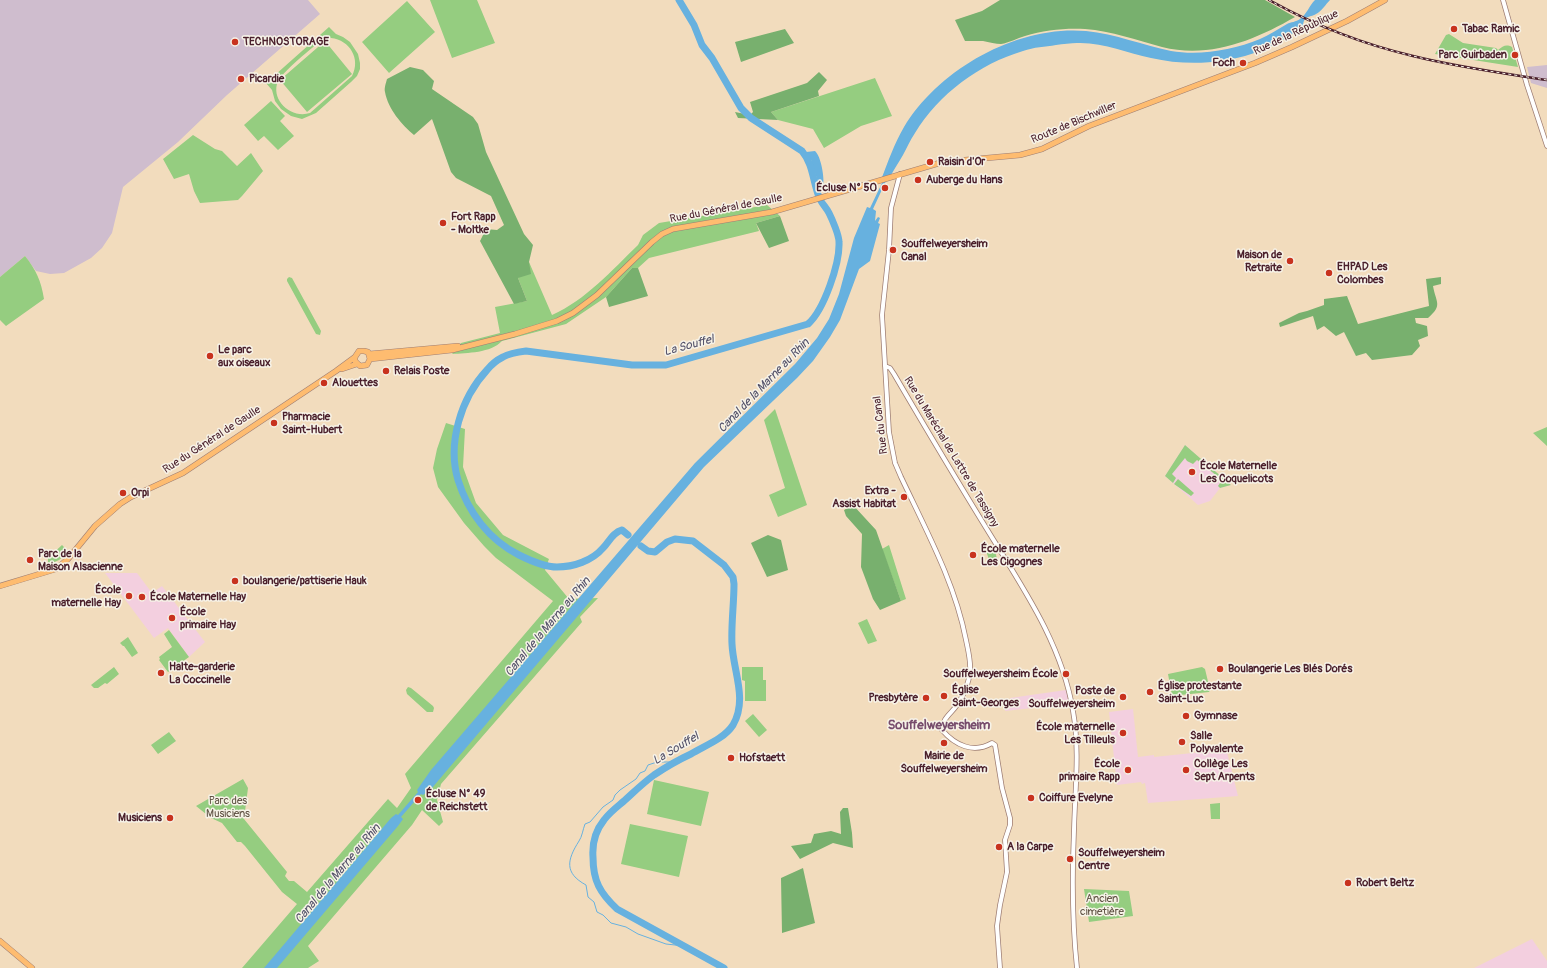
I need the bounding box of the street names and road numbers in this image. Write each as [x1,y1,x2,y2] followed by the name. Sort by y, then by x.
[1251,8,1341,58] street label: Rue de la République
[1029,99,1119,147] street label: Route de Bischwiller
[669,192,783,226] street label: Rue du Général de Gaulle
[901,374,1001,530] street label: Rue du Maréchal de Lattre de Tassigny
[871,395,891,455] street label: Rue du Canal
[161,403,263,477] street label: Rue du Général de Gaulle

